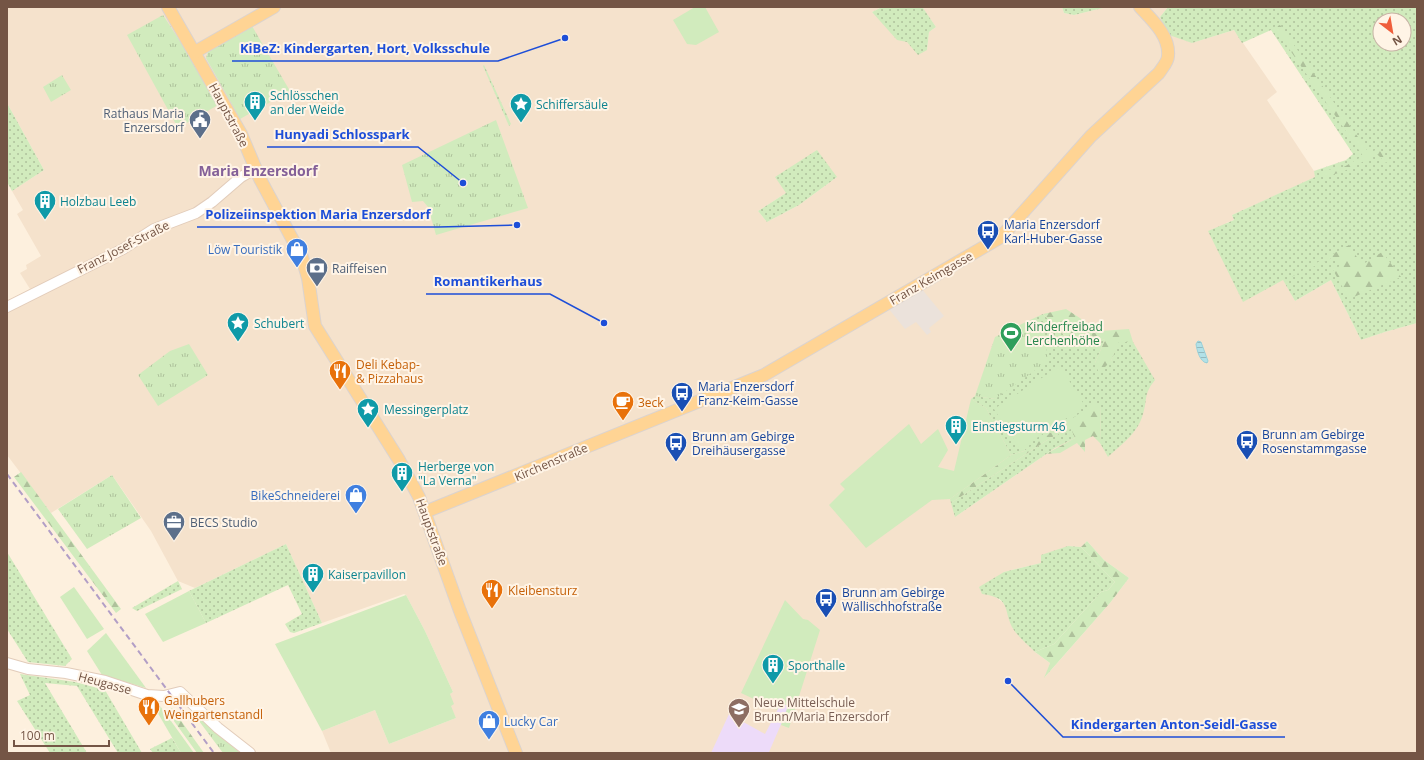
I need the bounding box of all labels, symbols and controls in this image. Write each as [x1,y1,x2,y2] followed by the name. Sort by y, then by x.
[1372,12,1412,52] north arrow
[1390,32,1405,50] text: N
[232,36,498,61] callout: KiBeZ: Kindergarten, Hort, Volksschule
[240,39,490,57] text: KiBeZ: Kindergarten, Hort, Volksschule
[205,80,253,150] street label: Hauptstraße
[270,87,344,118] place label: Schlösschen an der Weide
[242,89,268,122] building icon: Schlösschen an der Weide
[508,91,534,124] place icon: Schiffersäule
[536,96,608,113] place label: Schiffersäule
[103,105,185,136] place label: Rathaus Maria Enzersdorf
[187,107,213,140] public building icon: Rathaus Maria Enzersdorf
[267,122,418,147] callout: Hunyadi Schlosspark
[274,125,411,143] text: Hunyadi Schlosspark
[198,161,319,180] district label: Maria Enzersdorf
[32,188,58,221] building icon: Holzbau Leeb
[60,193,136,210] place label: Holzbau Leeb
[197,202,438,227] callout: Polizeiinspektion Maria Enzersdorf
[205,205,432,223] text: Polizeiinspektion Maria Enzersdorf
[74,216,172,278] street label: Franz Josef-Straße
[1004,216,1103,247] place label: Maria Enzersdorf Karl-Huber-Gasse
[975,218,1001,251] bus stop icon: Maria Enzersdorf Karl-Huber-Gasse
[284,236,310,269] shop icon: Löw Touristik
[208,241,283,258] place label: Löw Touristik
[886,247,976,309] street label: Franz Keimgasse
[304,255,330,288] bank icon: Raiffeisen
[332,260,387,277] place label: Raiffeisen
[426,269,550,294] callout: Romantikerhaus
[434,272,542,290] text: Romantikerhaus
[225,310,251,343] place icon: Schubert
[254,315,304,332] place label: Schubert
[1026,318,1103,349] place label: Kinderfreibad Lerchenhöhe
[998,320,1024,353] sports icon: Kinderfreibad Lerchenhöhe
[356,356,423,387] place label: Deli Kebap- & Pizzahaus
[327,358,353,391] restaurant icon: Deli Kebap- & Pizzahaus
[698,378,799,409] place label: Maria Enzersdorf Franz-Keim-Gasse
[669,380,695,413] bus stop icon: Maria Enzersdorf Franz-Keim-Gasse
[610,389,636,422] cafe icon: 3eck
[638,394,664,411] place label: 3eck
[355,396,381,429] place icon: Messingerplatz
[384,401,469,418] place label: Messingerplatz
[943,413,969,446] building icon: Einstiegsturm 46
[972,418,1066,435] place label: Einstiegsturm 46
[1262,426,1367,457] place label: Brunn am Gebirge Rosenstammgasse
[692,428,795,459] place label: Brunn am Gebirge Dreihäusergasse
[1234,428,1260,461] bus stop icon: Brunn am Gebirge Rosenstammgasse
[663,430,689,463] bus stop icon: Brunn am Gebirge Dreihäusergasse
[512,439,591,485] street label: Kirchenstraße
[418,458,494,489] place label: Herberge von "La Verna"
[389,460,415,493] building icon: Herberge von "La Verna"
[343,482,369,515] shop icon: BikeSchneiderei
[251,487,340,504] place label: BikeSchneiderei
[412,496,452,568] street label: Hauptstraße
[161,509,187,542] office icon: BECS Studio
[190,514,257,531] place label: BECS Studio
[300,561,326,594] building icon: Kaiserpavillon
[328,566,406,583] place label: Kaiserpavillon
[479,577,505,610] restaurant icon: Kleibensturz
[508,582,578,599] place label: Kleibensturz
[842,584,945,615] place label: Brunn am Gebirge Wällischhofstraße
[813,586,839,619] bus stop icon: Brunn am Gebirge Wällischhofstraße
[760,652,786,685] building icon: Sporthalle
[788,657,845,674] place label: Sporthalle
[77,668,134,698] street label: Heugasse
[164,692,263,723] place label: Gallhubers Weingartenstandl
[136,694,162,727] restaurant icon: Gallhubers Weingartenstandl
[754,694,890,725] place label: Neue Mittelschule Brunn/Maria Enzersdorf
[726,696,752,729] school or university icon: Neue Mittelschule Brunn/Maria Enzersdorf
[476,708,502,741] shop icon: Lucky Car
[1063,712,1285,737] callout: Kindergarten Anton-Seidl-Gasse
[504,713,558,730] place label: Lucky Car
[1071,715,1277,733] text: Kindergarten Anton-Seidl-Gasse
[14,722,109,748] scale bar
[20,727,55,744] text: 100 m

